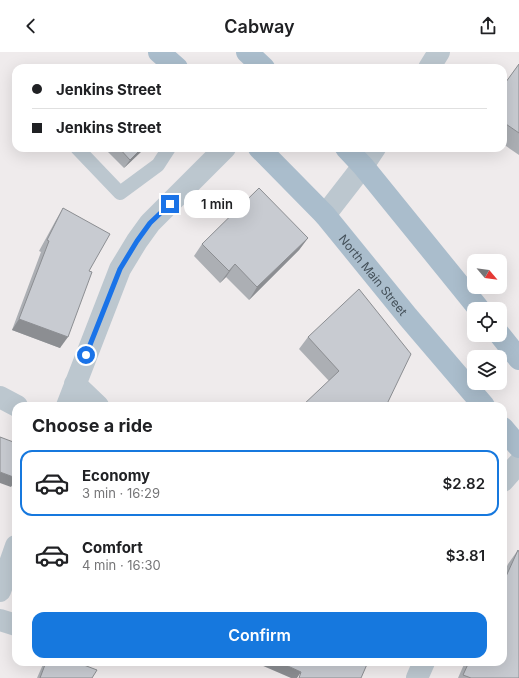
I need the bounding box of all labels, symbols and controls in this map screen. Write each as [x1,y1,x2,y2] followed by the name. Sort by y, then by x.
[20,15,42,37] icon: back
[477,15,499,37] icon: share
[224,16,295,37] text: Cabway
[56,80,162,99] text: Jenkins Street
[56,118,162,137] text: Jenkins Street
[184,190,250,218] callout: 1 min
[161,195,179,213] route end
[201,196,233,212] text: 1 min
[336,231,411,318] street label: North Main Street
[467,254,507,294] north arrow
[467,254,507,390] map controls
[467,302,507,342] button: locate
[77,346,95,364] route start
[467,350,507,390] button: layers
[32,415,153,436] text: Choose a ride
[34,465,70,501] icon: car
[82,466,150,485] text: Economy
[443,474,485,493] text: $2.82
[82,485,160,501] text: 3 min · 16:29
[34,537,70,573] icon: car
[82,538,143,557] text: Comfort
[446,546,485,565] text: $3.81
[82,557,161,573] text: 4 min · 16:30
[32,612,487,658] button: Confirm

